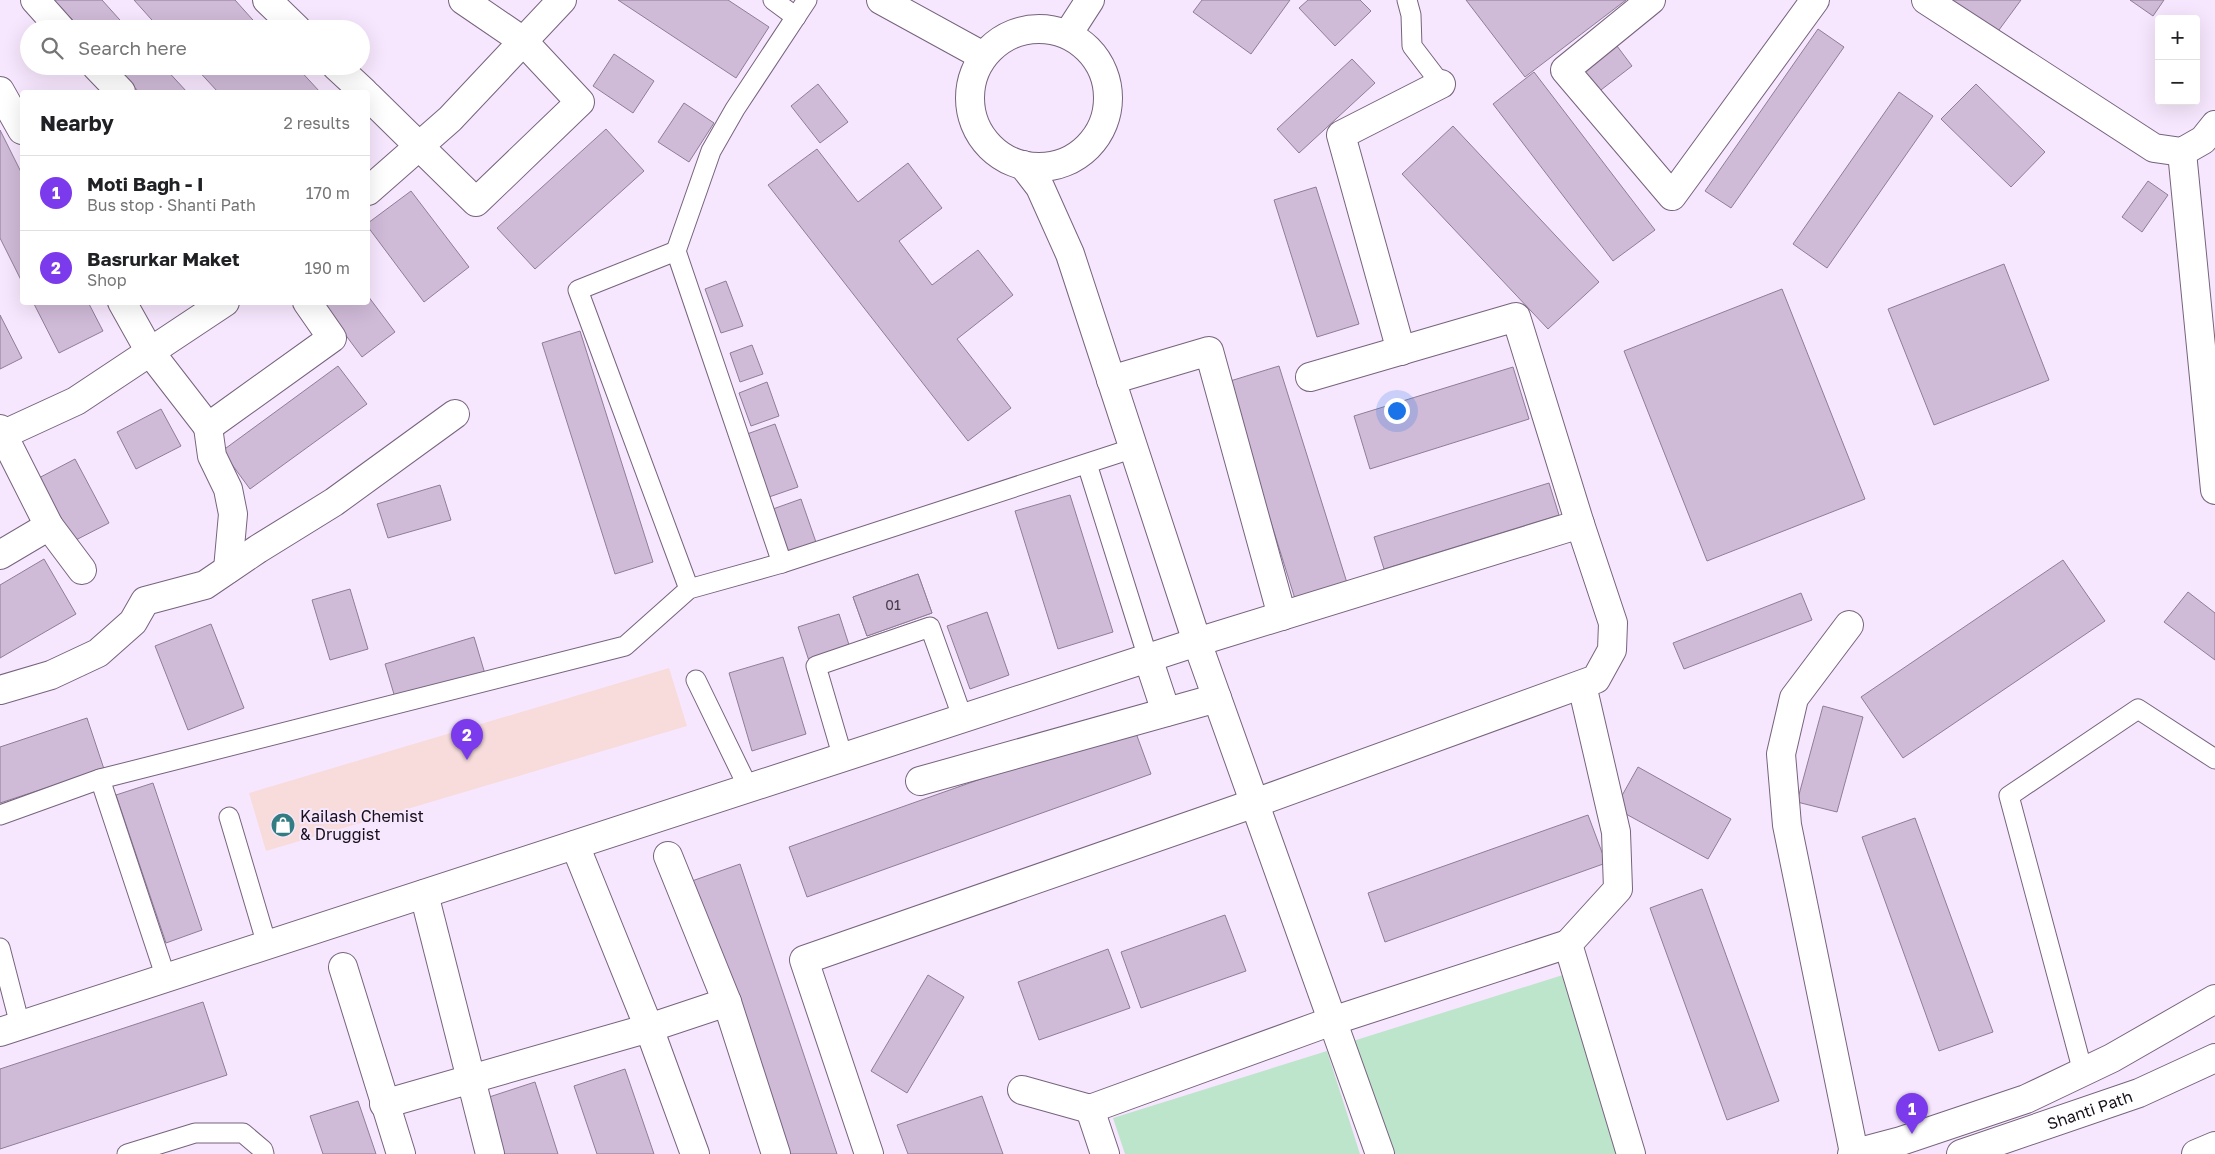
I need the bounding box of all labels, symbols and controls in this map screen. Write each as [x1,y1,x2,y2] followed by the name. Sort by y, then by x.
[2155,15,2200,105] map controls
[2155,15,2200,60] button: +
[20,20,370,75] search box
[38,34,66,62] icon: search
[78,36,187,59] text: Search here
[2155,60,2200,105] button: −
[40,110,114,136] text: Nearby
[284,113,350,133] text: 2 results
[87,172,204,195] text: Moti Bagh - I
[52,183,60,203] text: 1
[306,183,350,203] text: 170 m
[87,195,256,215] text: Bus stop · Shanti Path
[87,247,239,270] text: Basrurkar Maket
[51,258,61,278] text: 2
[304,258,350,278] text: 190 m
[87,270,127,290] text: Shop
[1384,398,1410,424] your location
[885,596,901,613] house number: 01
[451,719,483,760] pin: 2
[300,806,424,844] place label: Kailash Chemist & Druggist
[270,812,296,838] shop icon: Kailash Chemist & Druggist
[2044,1086,2135,1134] street label: Shanti Path
[1896,1093,1928,1134] pin: 1

